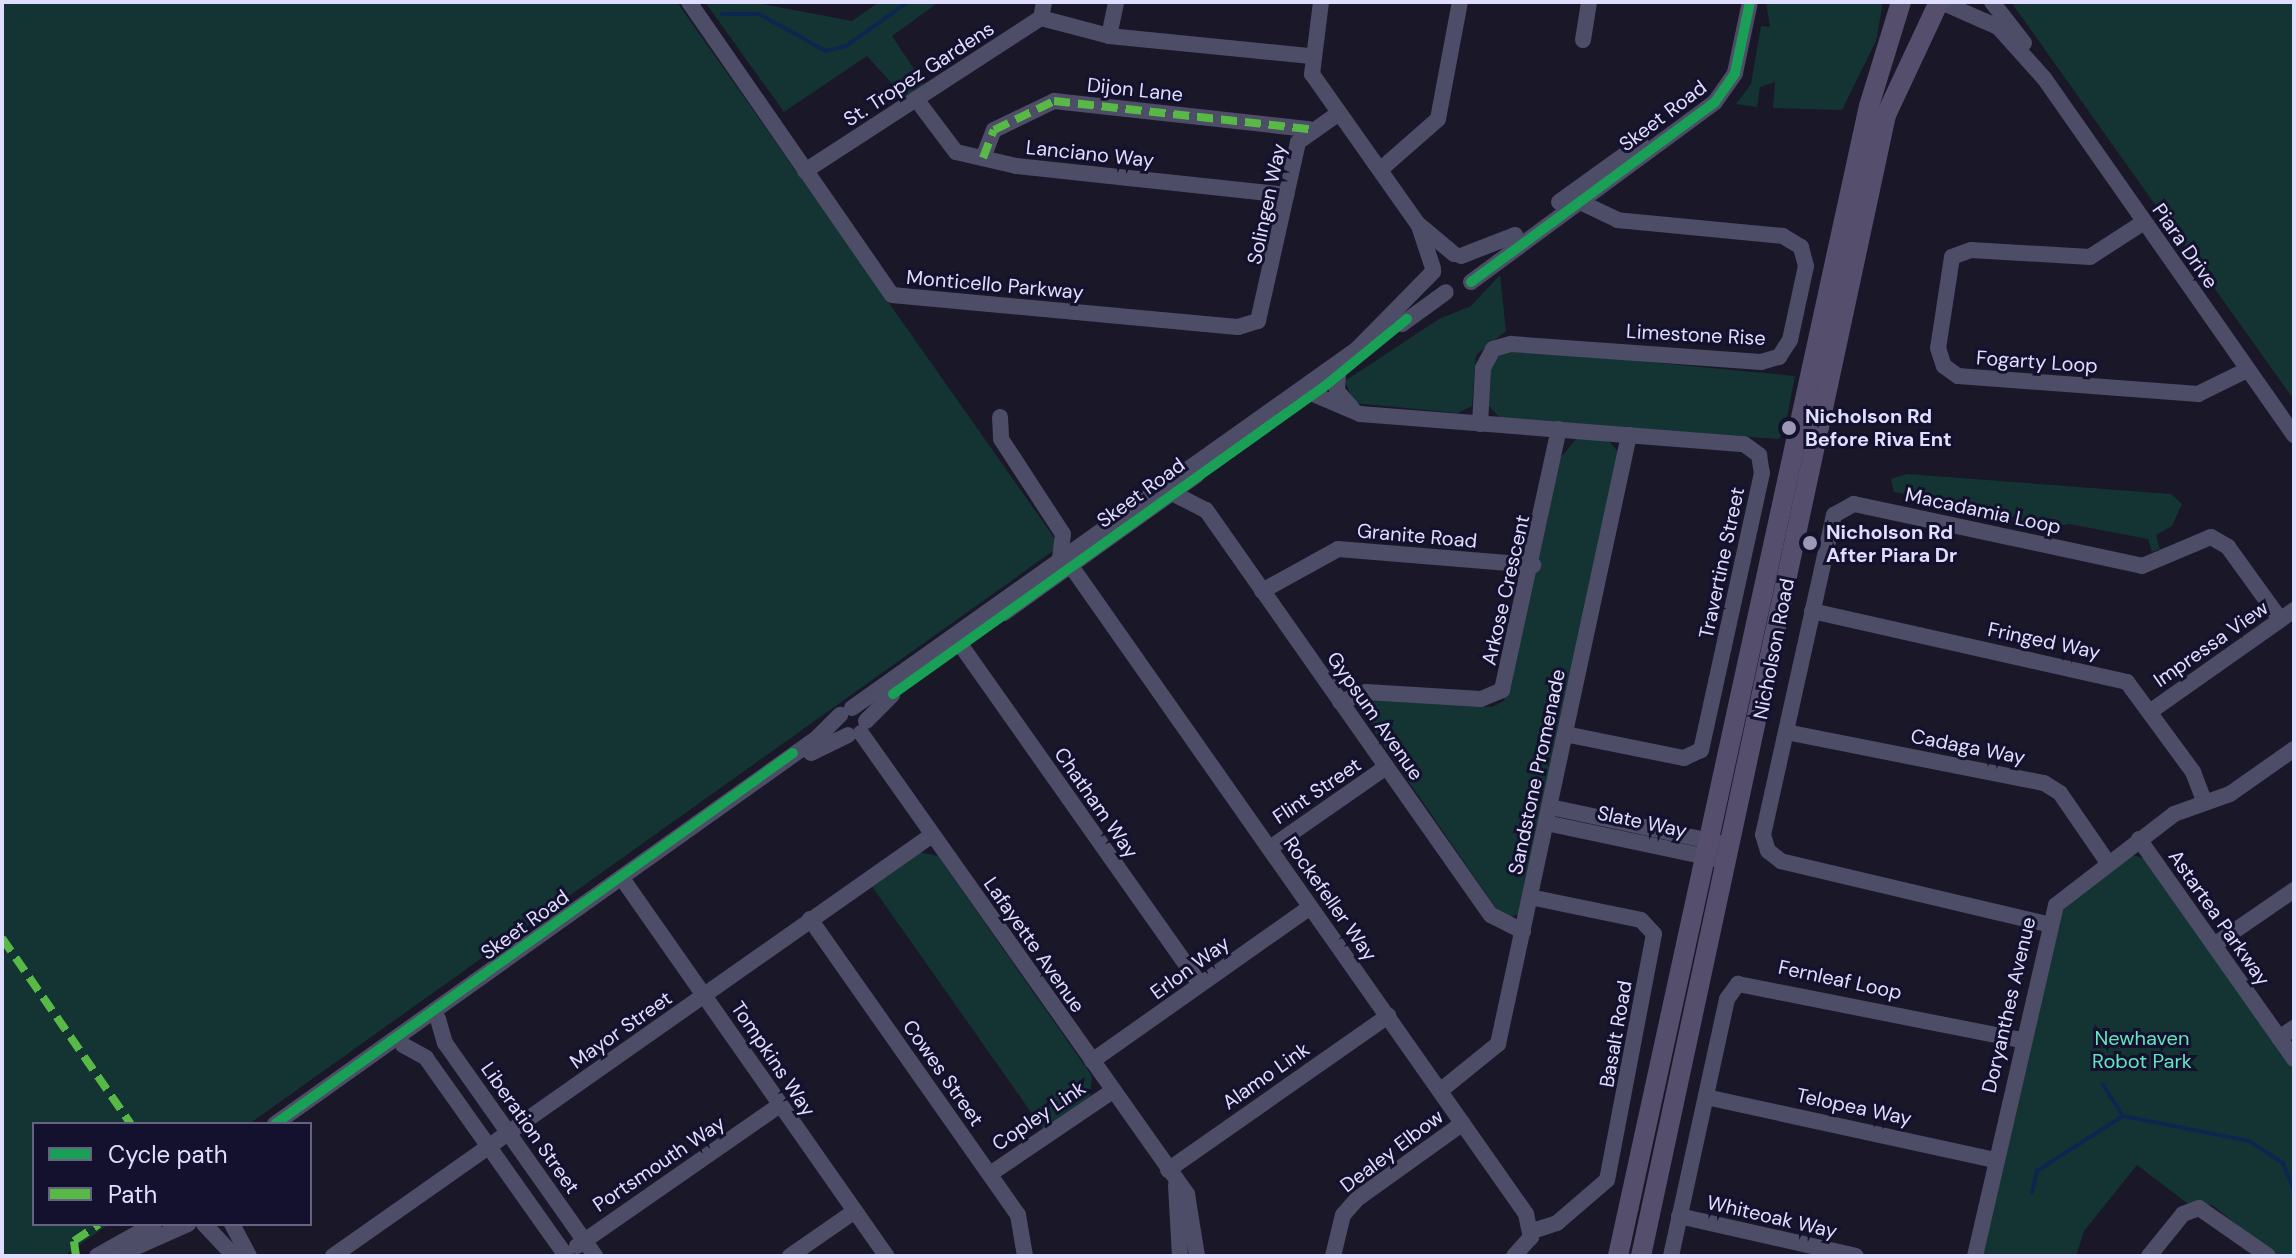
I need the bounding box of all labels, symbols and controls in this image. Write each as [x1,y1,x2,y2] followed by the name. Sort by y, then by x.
[839,16,999,132] street label: St. Tropez Gardens
[1086,73,1184,107] street label: Dijon Lane
[1615,75,1711,157] street label: Skeet Road
[1025,135,1155,173] street label: Lanciano Way
[1242,141,1292,267] street label: Solingen Way
[2147,199,2223,293] street label: Piara Drive
[905,265,1085,305] street label: Monticello Parkway
[1626,319,1766,351] street label: Limestone Rise
[1975,346,2099,378] street label: Fogarty Loop
[1805,404,1952,451] place label: Nicholson Rd Before Riva Ent
[1780,419,1798,437] marker: Nicholson Rd Before Riva Ent
[1092,453,1190,533] street label: Skeet Road
[1903,483,2063,539] street label: Macadamia Loop
[1694,485,1750,641] street label: Travertine Street
[1477,513,1535,667] street label: Arkose Crescent
[1356,519,1478,553] street label: Granite Road
[1826,520,1957,567] place label: Nicholson Rd After Piara Dr
[1801,534,1819,552] marker: Nicholson Rd After Piara Dr
[1749,576,1799,722] street label: Nicholson Road
[2149,596,2273,692] street label: Impressa View
[1986,617,2102,665] street label: Fringed Way
[1322,647,1428,785] street label: Gypsum Avenue
[1503,667,1571,877] street label: Sandstone Promenade
[1909,724,2027,770] street label: Cadaga Way
[1049,743,1143,863] street label: Chatham Way
[1268,753,1366,829] street label: Flint Street
[1595,801,1689,843] street label: Slate Way
[1278,832,1382,966] street label: Rockefeller Way
[2163,845,2275,991] street label: Astartea Parkway
[978,873,1090,1017] street label: Lafayette Avenue
[476,885,574,965] street label: Skeet Road
[1977,915,2041,1095] street label: Doryanthes Avenue
[1146,931,1234,1005] street label: Erlon Way
[1776,955,1904,1005] street label: Fernleaf Loop
[1595,979,1637,1089] street label: Basalt Road
[565,986,677,1074] street label: Mayor Street
[726,997,820,1121] street label: Tompkins Way
[898,1015,988,1131] street label: Cowes Street
[2092,1027,2192,1074] park label: Newhaven Robot Park
[1218,1037,1314,1115] street label: Alamo Link
[476,1058,584,1198] street label: Liberation Street
[988,1076,1090,1156] street label: Copley Link
[1794,1083,1914,1131] street label: Telopea Way
[1336,1104,1448,1198] street label: Dealey Elbow
[588,1111,730,1217] street label: Portsmouth Way
[32,1122,312,1226] legend
[108,1139,227,1170] text: Cycle path
[108,1179,157,1210] text: Path
[1705,1190,1839,1244] street label: Whiteoak Way

